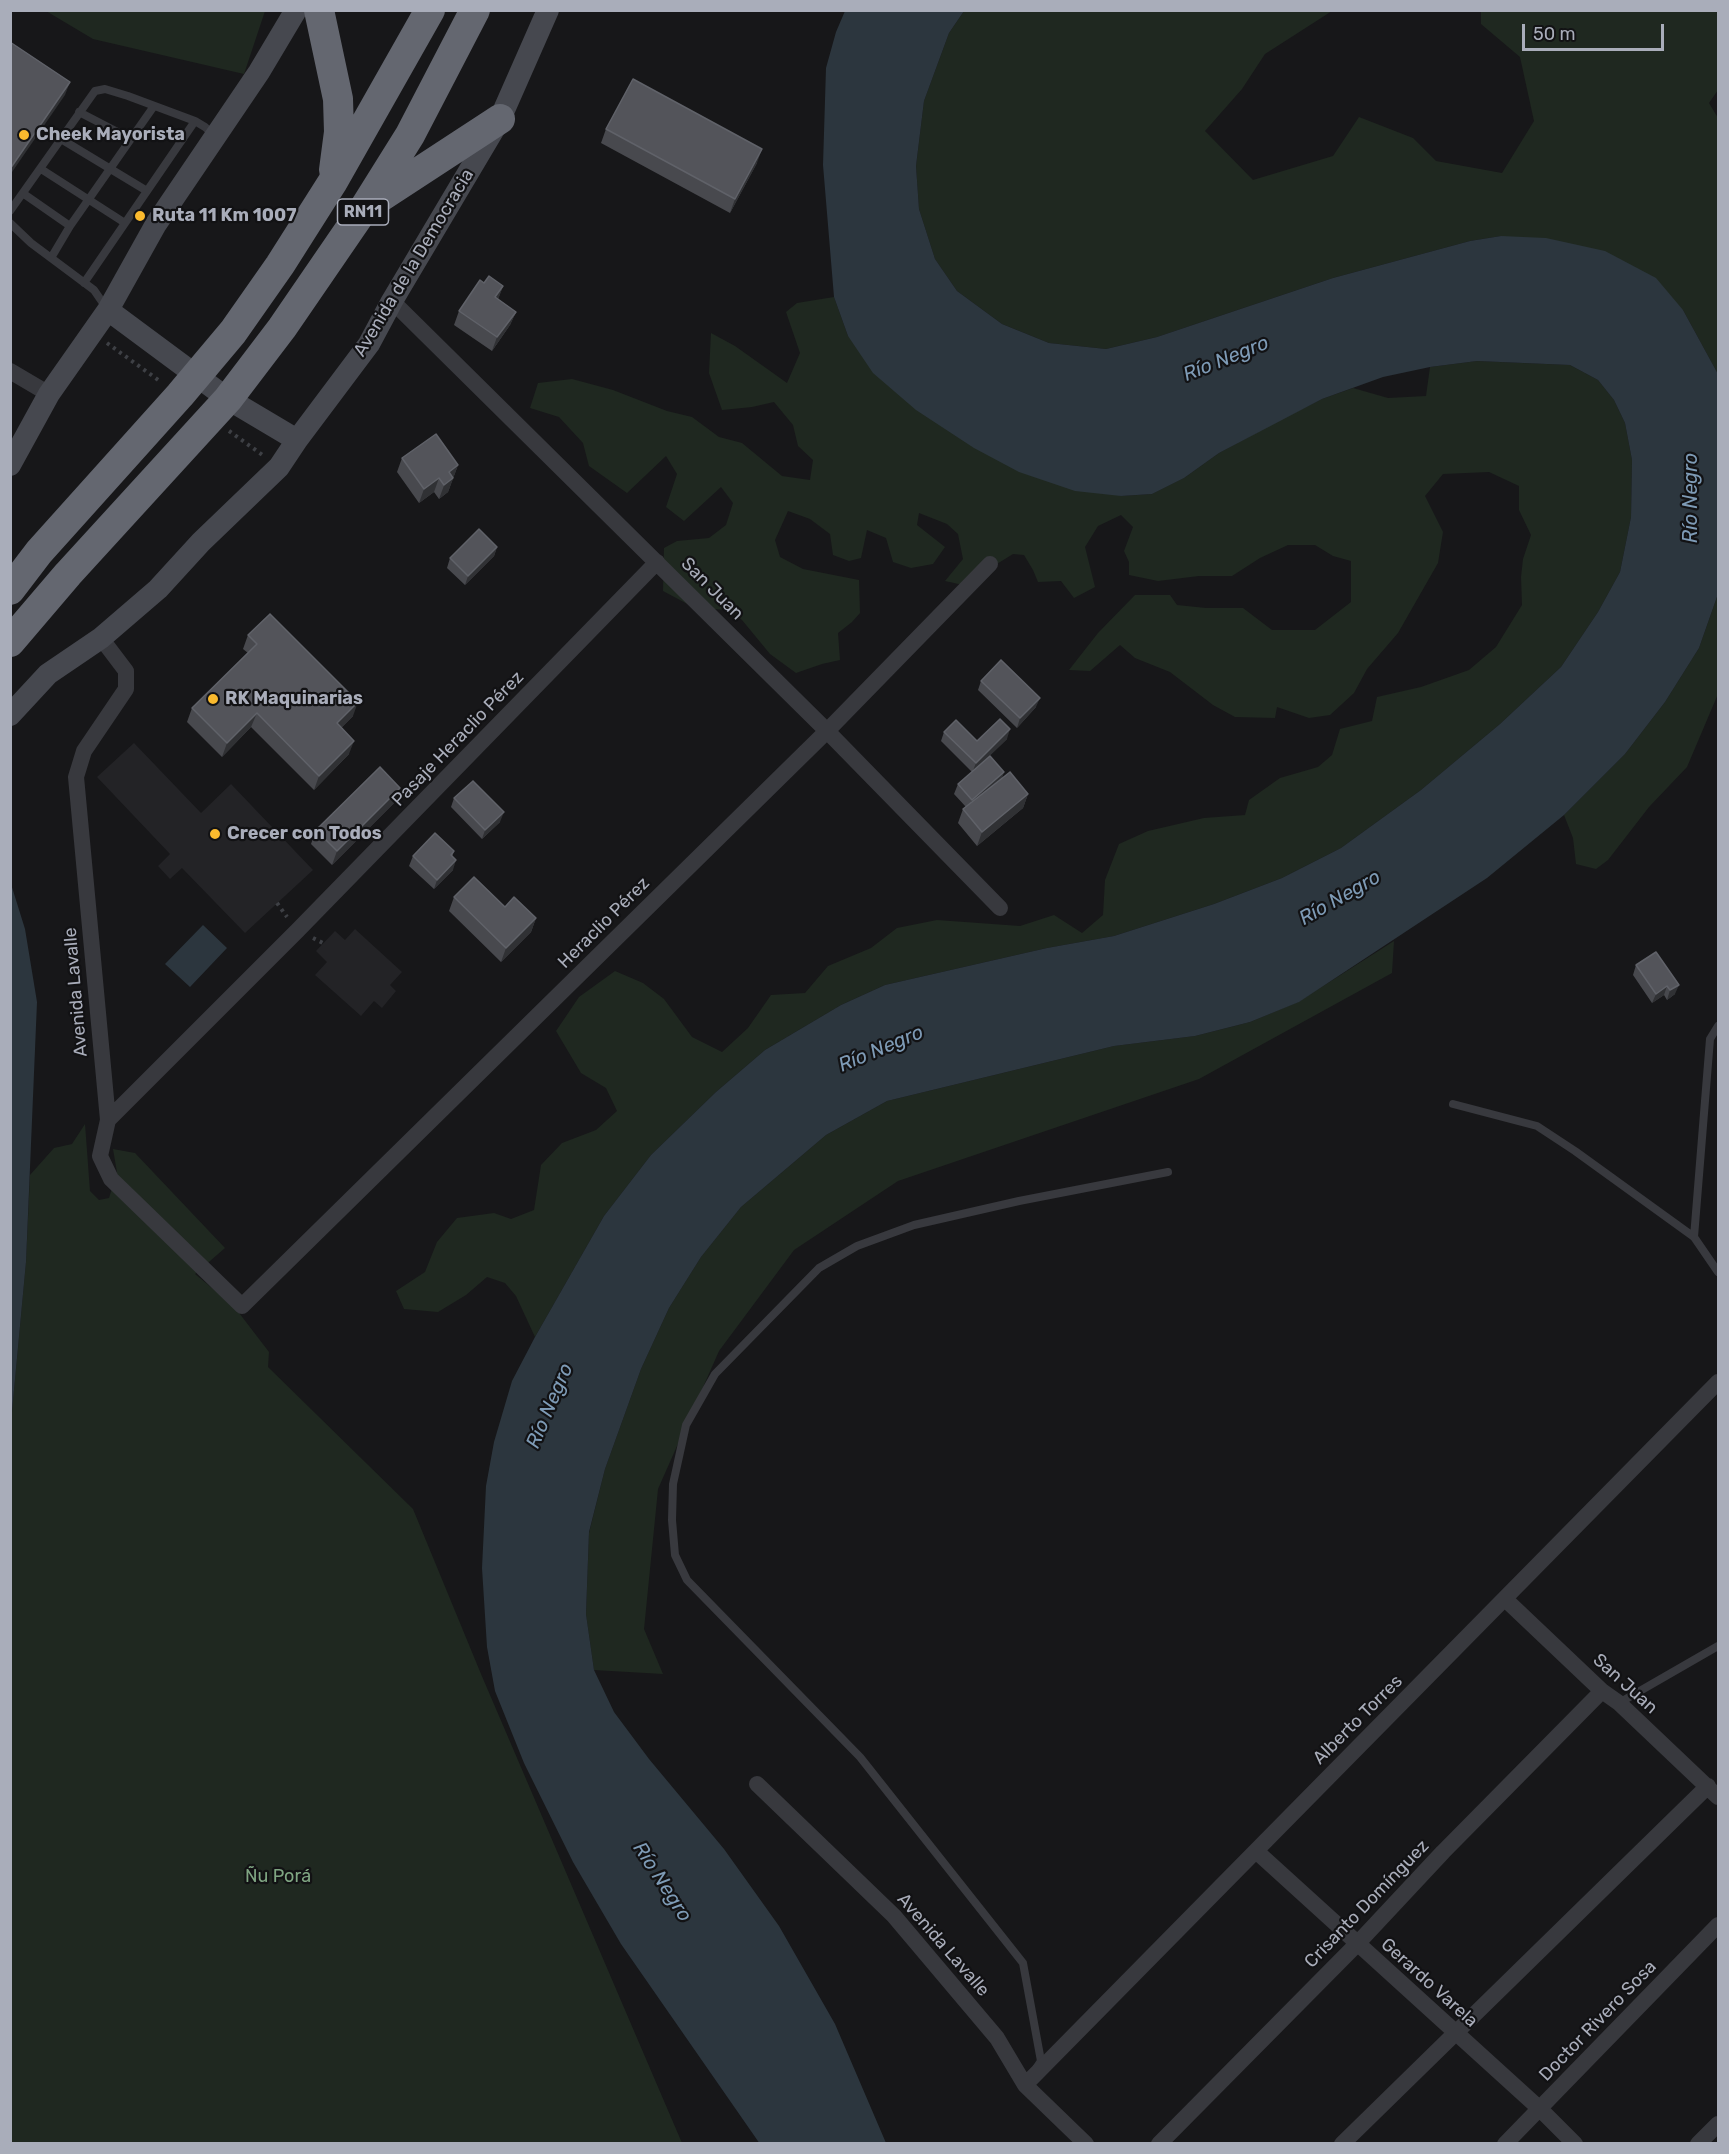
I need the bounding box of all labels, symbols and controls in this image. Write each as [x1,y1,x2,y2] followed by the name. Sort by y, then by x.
[1525,12,1668,50] scale bar
[1533,23,1576,45] text: 50 m
[36,124,185,146] place label: Cheek Mayorista
[17,128,31,142] marker: Cheek Mayorista
[349,165,479,361] street label: Avenida de la Democracia
[338,199,388,225] road number: RN11
[152,205,297,227] place label: Ruta 11 Km 1007
[133,209,147,223] marker: Ruta 11 Km 1007
[1180,331,1272,387] water label: Río Negro
[1679,453,1703,543] water label: Río Negro
[676,553,748,625] street label: San Juan
[388,667,528,811] street label: Pasaje Heraclio Pérez
[225,688,363,710] place label: RK Maquinarias
[206,692,220,706] marker: RK Maquinarias
[227,823,382,845] place label: Crecer con Todos
[208,827,222,841] marker: Crecer con Todos
[1295,865,1385,931] water label: Río Negro
[554,873,654,973] street label: Heraclio Pérez
[60,926,92,1058] street label: Avenida Lavalle
[835,1020,927,1078] water label: Río Negro
[521,1360,579,1452] water label: Río Negro
[1588,1649,1662,1719] street label: San Juan
[1309,1671,1407,1769] street label: Alberto Torres
[1300,1835,1434,1973] street label: Crisanto Domínguez
[627,1838,697,1926] water label: Río Negro
[245,1866,311,1888] park label: Ñu Porá
[892,1889,994,2001] street label: Avenida Lavalle
[1376,1934,1482,2032] street label: Gerardo Varela
[1535,1956,1661,2086] street label: Doctor Rivero Sosa

